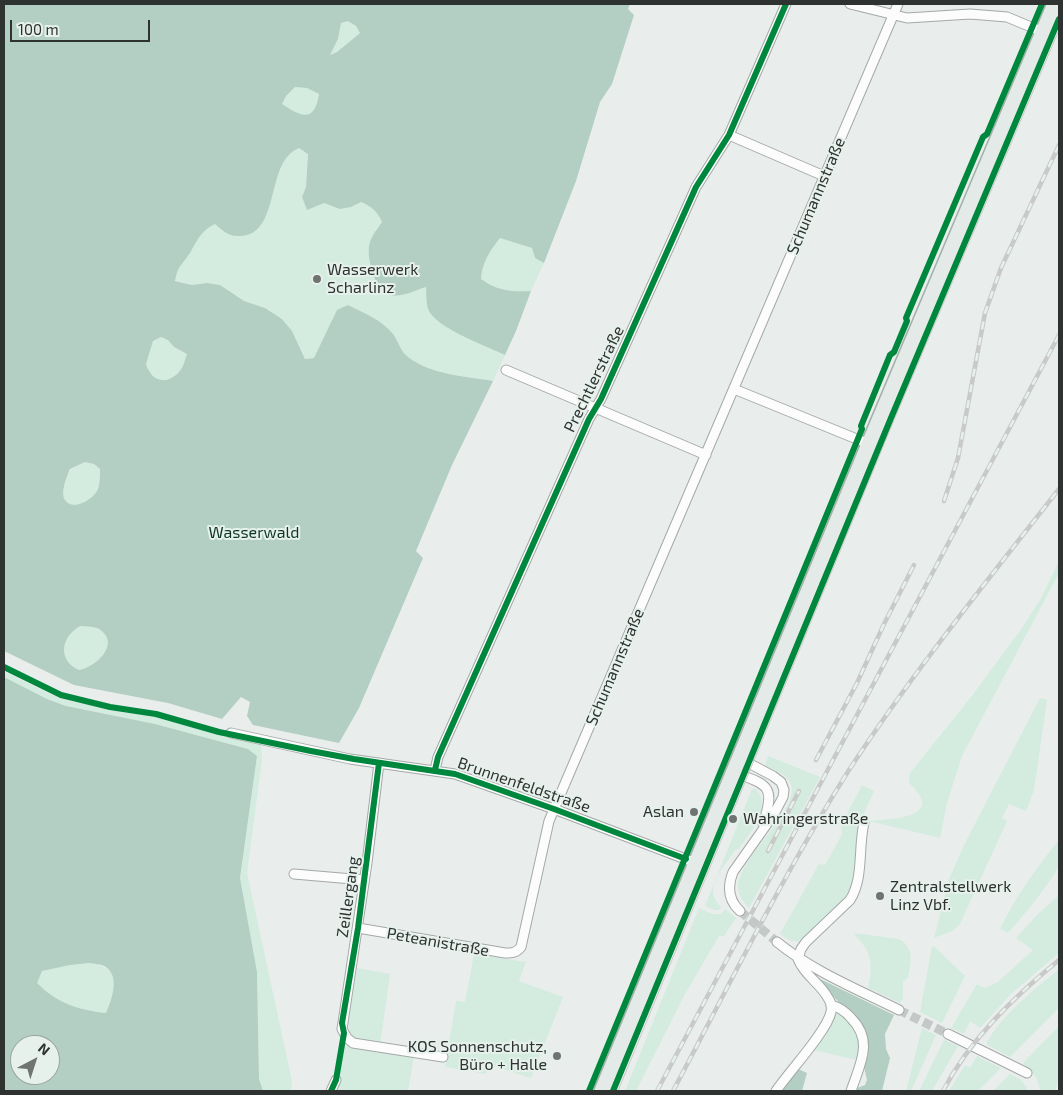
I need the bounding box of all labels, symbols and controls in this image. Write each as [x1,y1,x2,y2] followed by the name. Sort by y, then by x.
[12,10,152,42] scale bar
[18,20,59,38] text: 100 m
[783,135,849,257] street label: Schumannstraße
[327,260,418,298] place label: Wasserwerk Scharlinz
[311,273,323,285] marker: Wasserwerk Scharlinz
[560,323,628,435] street label: Prechtlerstraße
[209,523,299,543] park label: Wasserwald
[582,606,648,728] street label: Schumannstraße
[455,753,593,817] street label: Brunnenfeldstraße
[643,802,684,822] place label: Aslan
[688,806,700,818] marker: Aslan
[743,809,868,829] place label: Wahringerstraße
[727,813,739,825] marker: Wahringerstraße
[333,855,363,939] street label: Zeillergang
[890,877,1011,915] place label: Zentralstellwerk Linz Vbf.
[874,890,886,902] marker: Zentralstellwerk Linz Vbf.
[385,924,491,960] street label: Peteanistraße
[10,1035,60,1085] north arrow
[408,1037,547,1075] place label: KOS Sonnenschutz, Büro + Halle
[35,1039,54,1059] text: N
[551,1050,563,1062] marker: KOS Sonnenschutz, Büro + Halle

